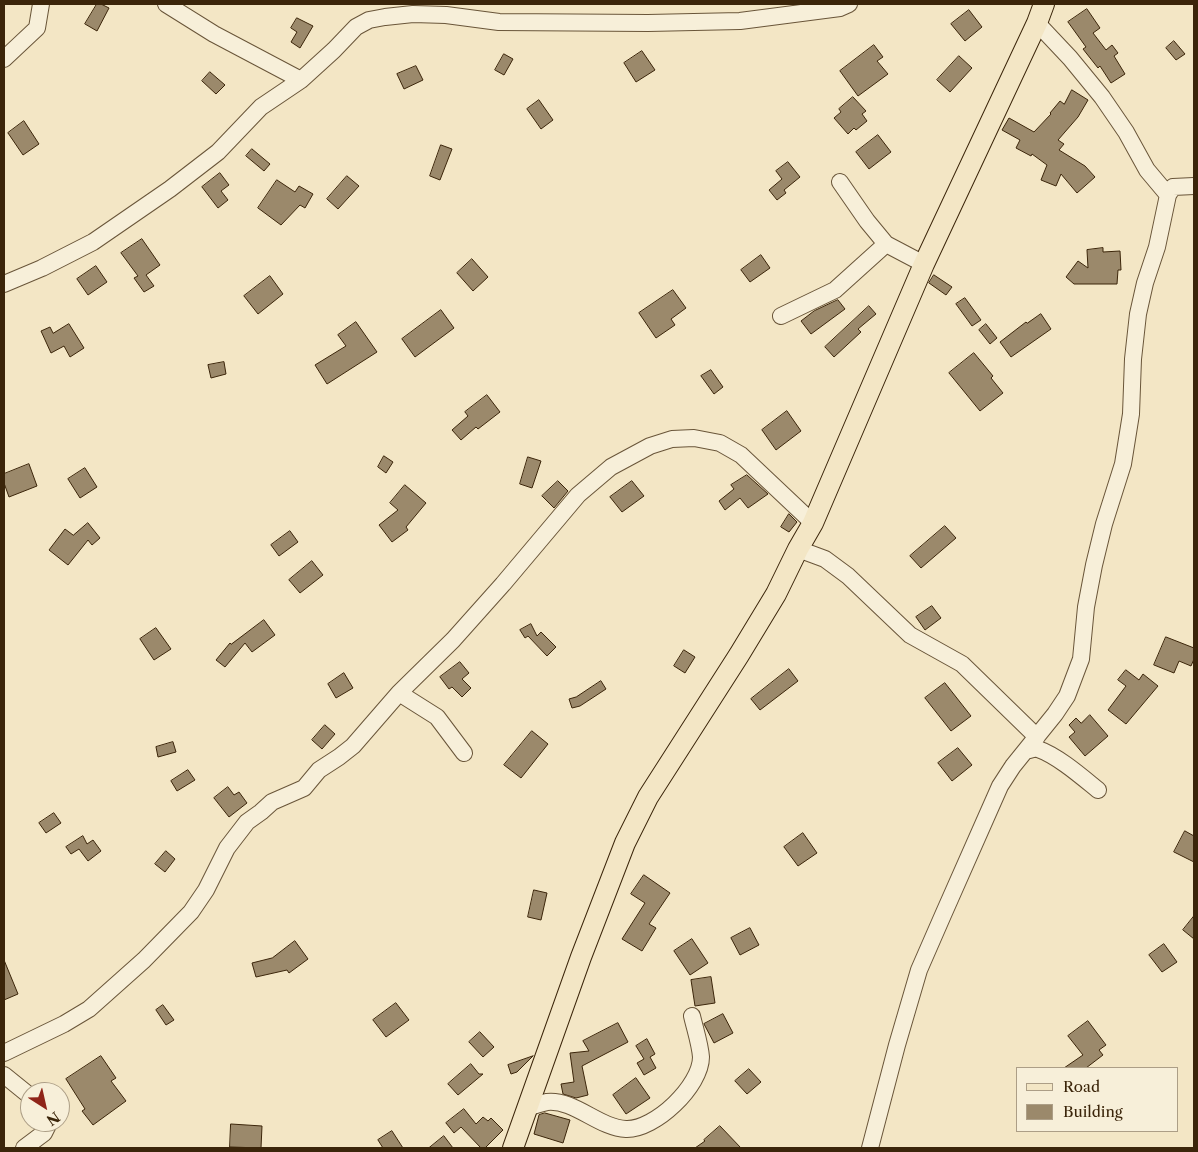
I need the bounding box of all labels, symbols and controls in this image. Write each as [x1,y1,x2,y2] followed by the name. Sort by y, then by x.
[1016,1067,1178,1132] legend
[1063,1077,1100,1096] text: Road
[20,1082,70,1132] north arrow
[1063,1102,1123,1121] text: Building
[43,1108,63,1129] text: N

